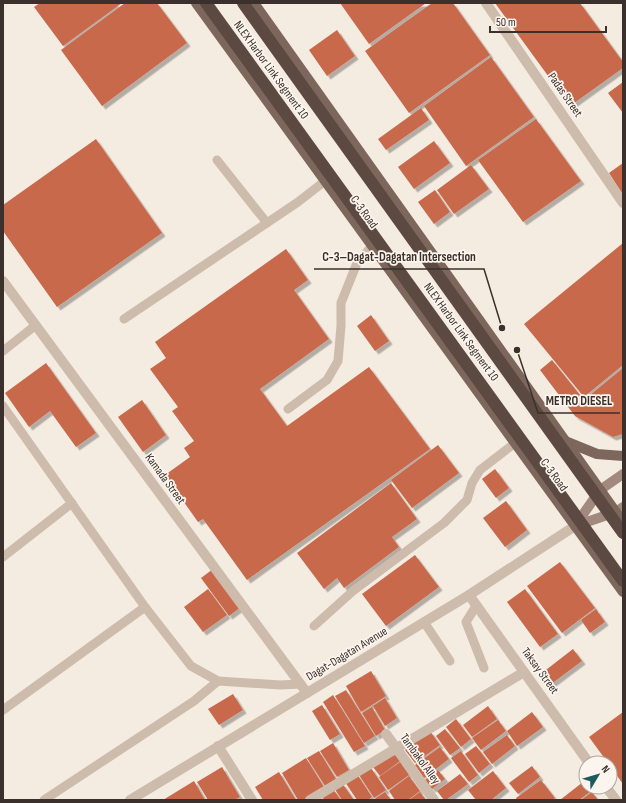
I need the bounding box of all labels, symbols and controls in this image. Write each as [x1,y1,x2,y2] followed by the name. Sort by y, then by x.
[490,8,606,34] scale bar
[496,15,516,30] text: 50 m
[230,18,312,122] street label: NLEX Harbor Link Segment 10
[544,70,586,120] street label: Padas Street
[347,193,381,231] street label: C-3 Road
[314,244,484,269] callout: C-3–Dagat-Dagatan Intersection
[322,249,476,265] text: C-3–Dagat-Dagatan Intersection
[420,280,502,384] street label: NLEX Harbor Link Segment 10
[538,388,620,413] callout: METRO DIESEL
[546,393,612,409] text: METRO DIESEL
[142,451,189,508] street label: Kamada Street
[537,456,571,494] street label: C-3 Road
[304,624,390,684] street label: Dagat-Dagatan Avenue
[518,645,562,697] street label: Taksay Street
[397,731,444,787] street label: Tambakol Alley
[578,755,618,795] north arrow
[599,763,612,776] text: N

